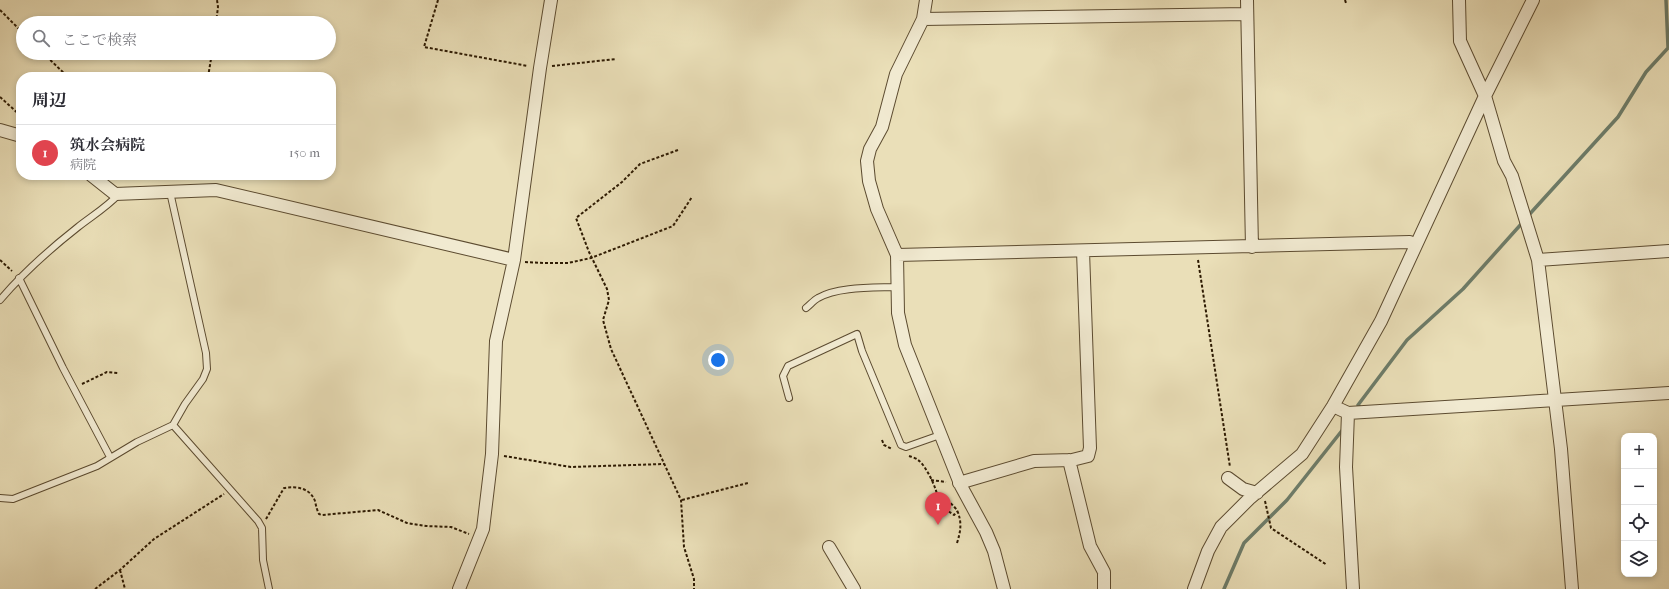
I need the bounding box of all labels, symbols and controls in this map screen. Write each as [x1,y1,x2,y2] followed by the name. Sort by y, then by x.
[16,16,336,60] search box
[30,27,52,49] icon: search
[62,31,137,49] text: ここで検索
[32,90,66,110] text: 周辺
[70,136,145,154] text: 筑水会病院
[43,145,47,160] text: 1
[289,145,320,160] text: 150 m
[70,157,96,172] text: 病院
[708,350,728,370] your location
[1621,433,1657,577] map controls
[1621,433,1657,469] button: +
[1621,469,1657,505] button: −
[925,492,951,525] pin: 1
[1621,505,1657,541] button: locate
[1621,541,1657,577] button: layers

